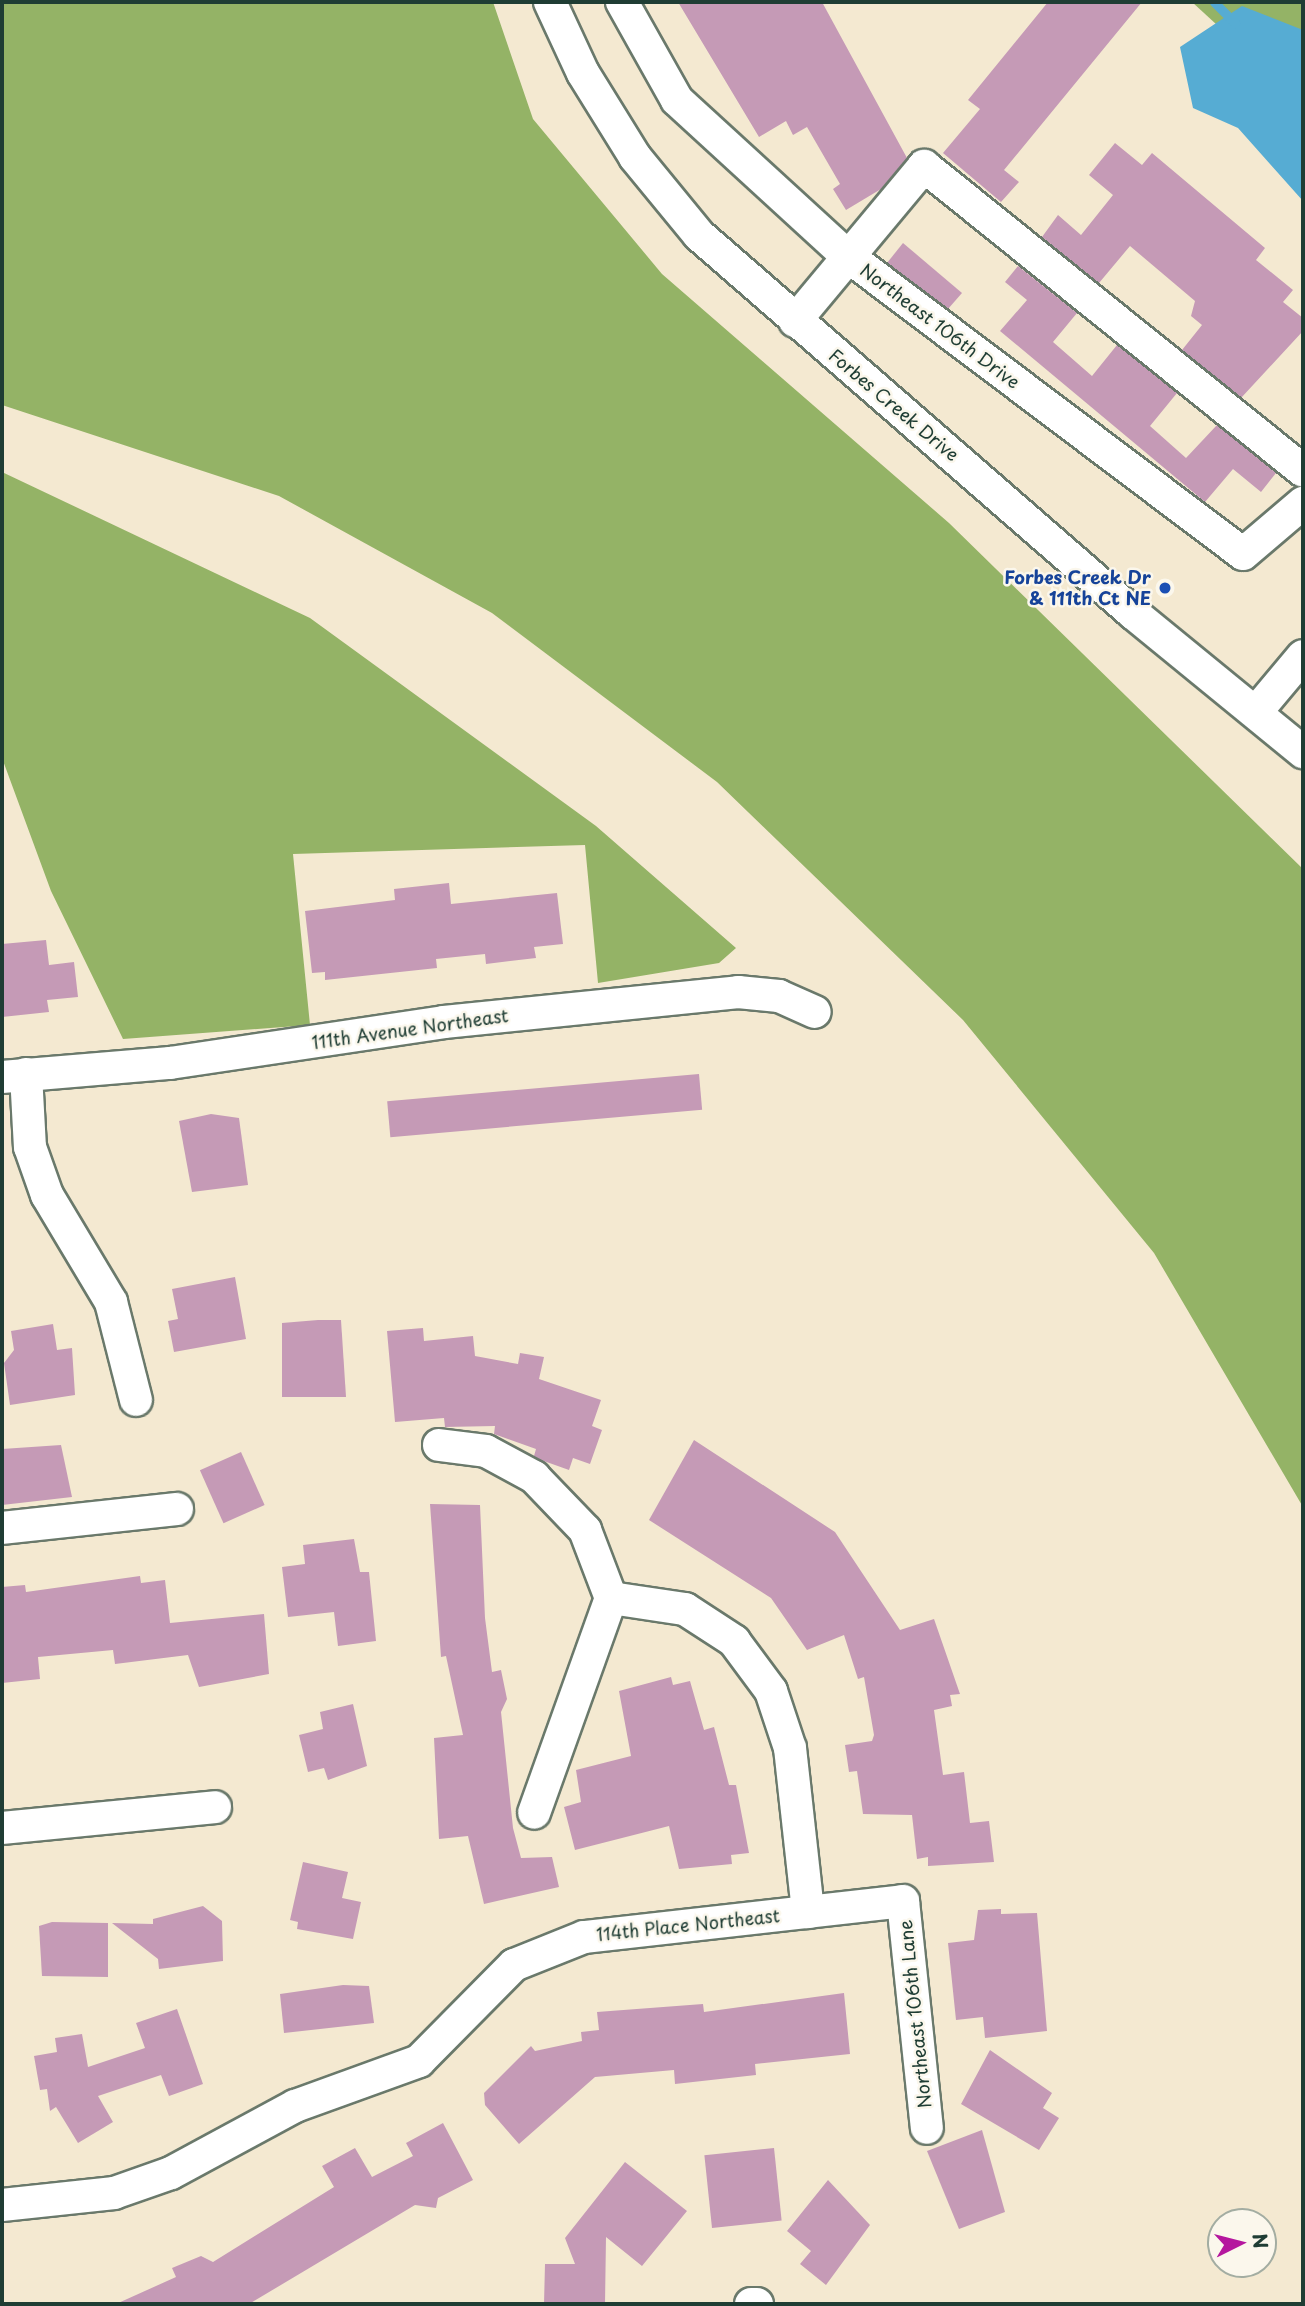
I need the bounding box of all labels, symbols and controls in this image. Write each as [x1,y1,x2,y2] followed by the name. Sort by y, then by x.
[855,258,1025,394] street label: Northeast 106th Drive
[823,343,965,467] street label: Forbes Creek Drive
[1002,567,1151,610] place label: Forbes Creek Dr & 111th Ct NE
[1157,580,1173,596] marker: Forbes Creek Dr & 111th Ct NE
[309,1004,511,1054] street label: 111th Avenue Northeast
[593,1904,783,1946] street label: 114th Place Northeast
[894,1918,936,2110] street label: Northeast 106th Lane
[1207,2208,1277,2278] north arrow
[1246,2232,1276,2250] text: N

